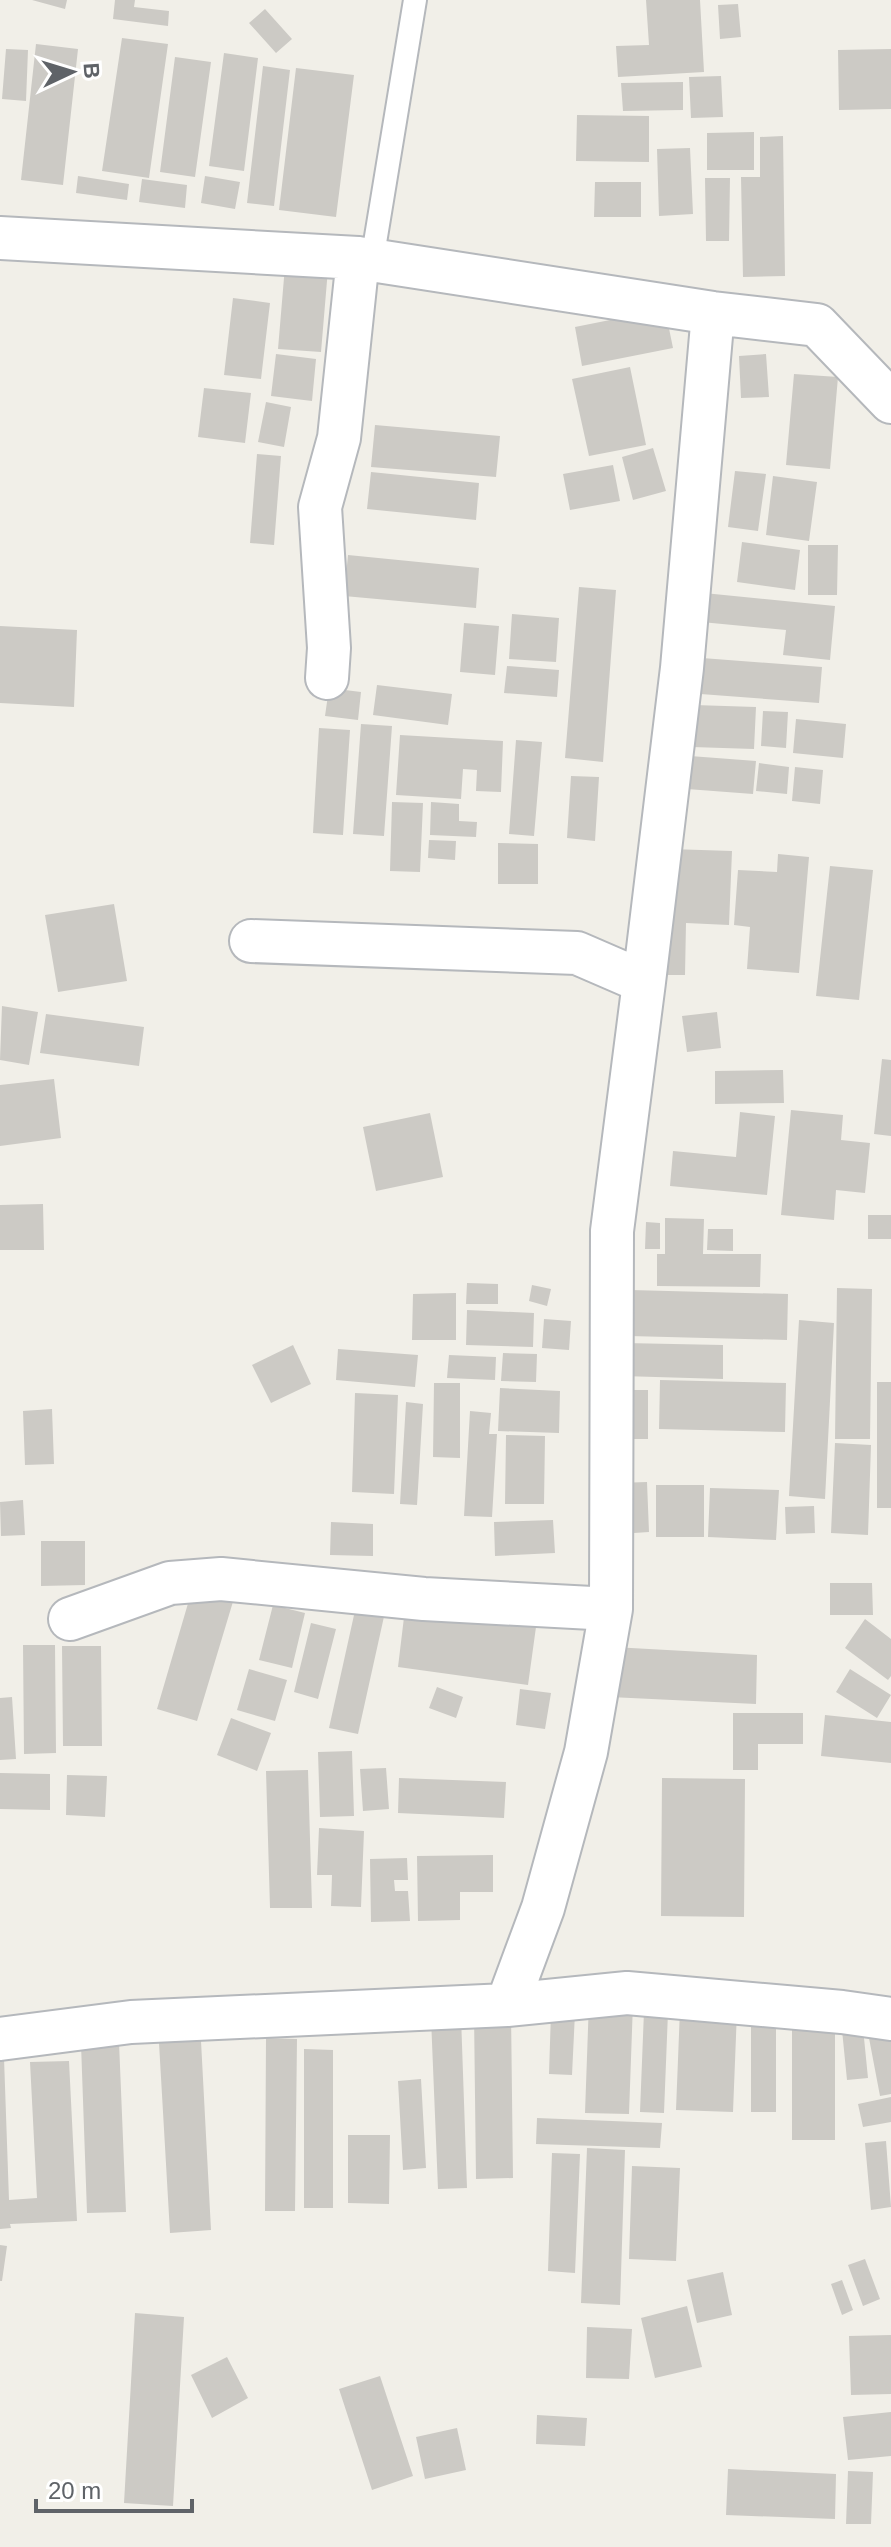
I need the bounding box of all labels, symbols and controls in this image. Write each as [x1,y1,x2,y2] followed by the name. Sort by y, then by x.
[32,32,112,112] north arrow
[78,62,104,79] text: B
[36,2463,192,2513] scale bar
[48,2477,101,2504] text: 20 m

